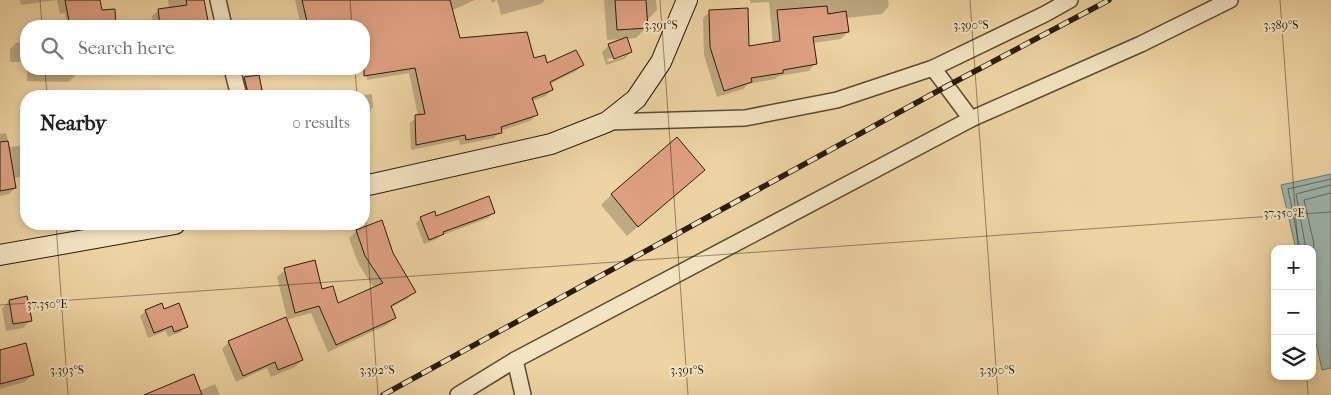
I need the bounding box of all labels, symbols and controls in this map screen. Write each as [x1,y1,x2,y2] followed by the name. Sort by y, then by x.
[644,18,678,32] text: 3.391°S
[953,18,989,32] text: 3.390°S
[1263,18,1299,32] text: 3.389°S
[20,20,370,75] search box
[38,34,66,62] icon: search
[78,37,174,59] text: Search here
[40,111,106,135] text: Nearby
[292,113,350,132] text: 0 results
[1263,206,1305,220] text: 37.350°E
[1271,245,1316,380] map controls
[1271,245,1316,290] button: +
[1271,290,1316,335] button: −
[26,297,68,311] text: 37.350°E
[1271,335,1316,380] button: layers
[50,363,84,377] text: 3.393°S
[359,363,395,377] text: 3.392°S
[670,363,704,377] text: 3.391°S
[979,363,1015,377] text: 3.390°S

